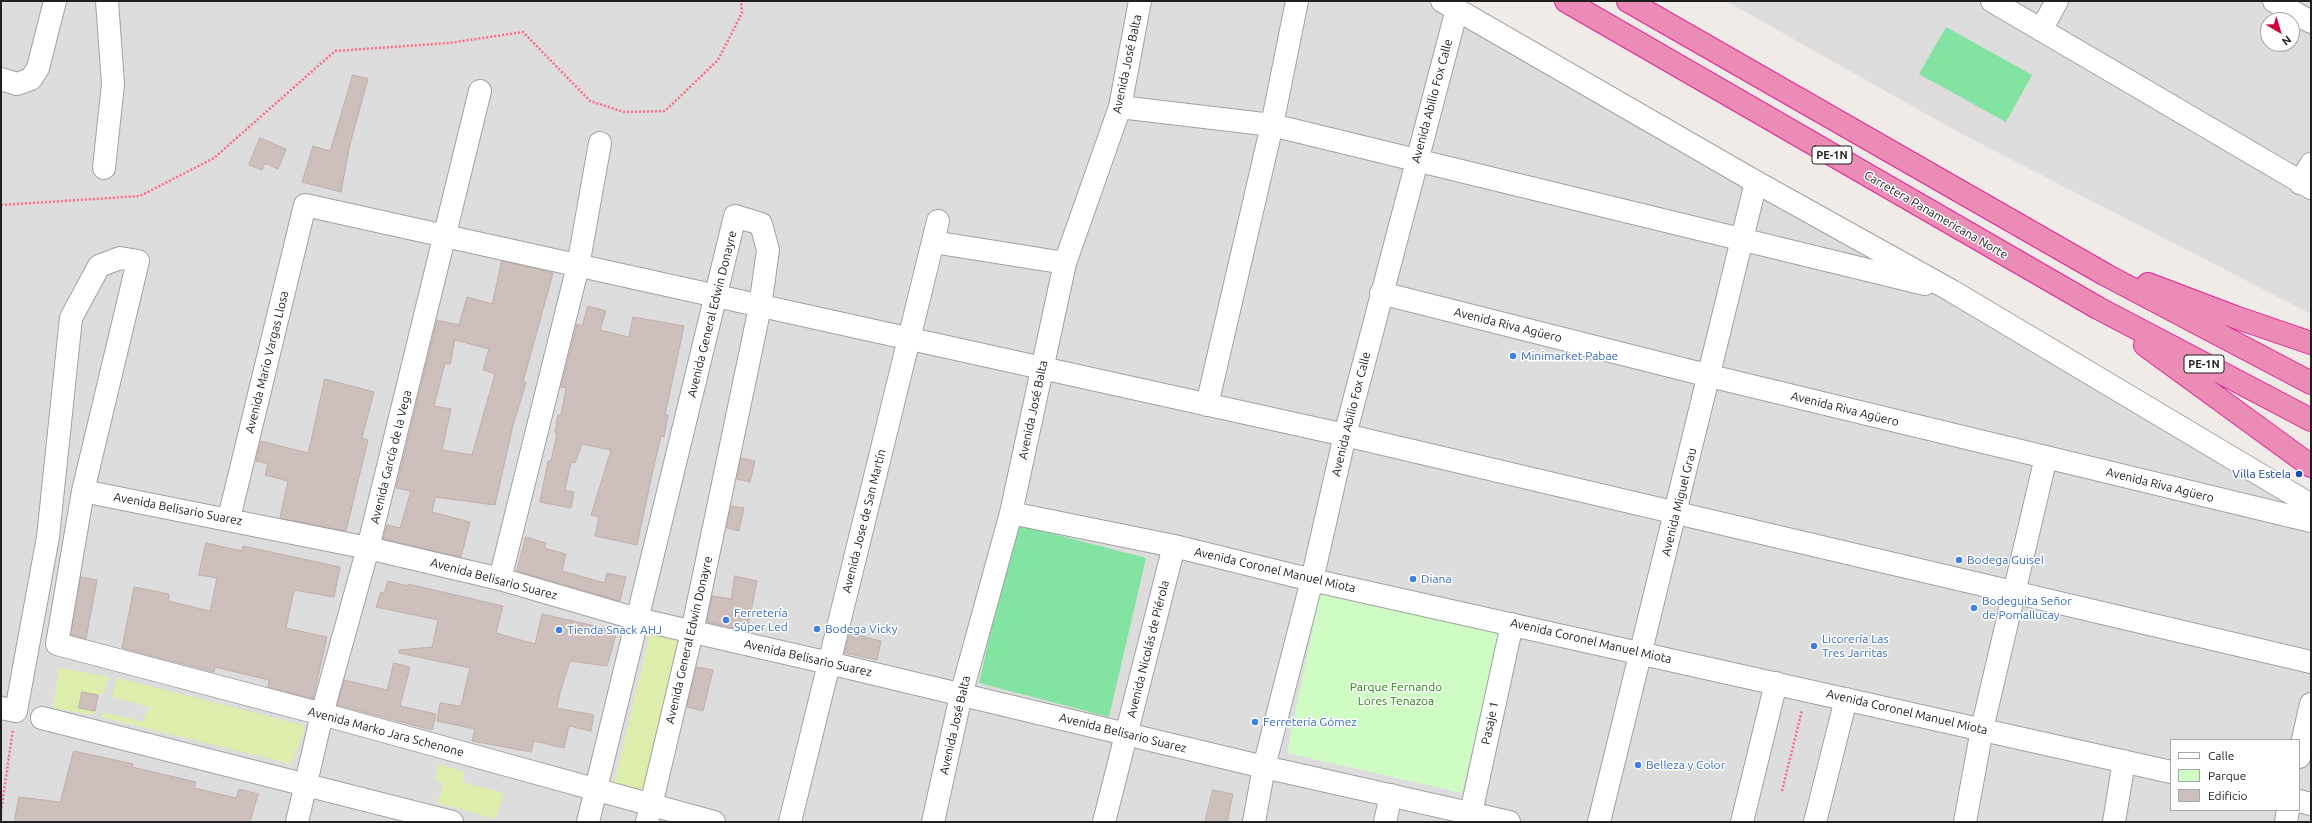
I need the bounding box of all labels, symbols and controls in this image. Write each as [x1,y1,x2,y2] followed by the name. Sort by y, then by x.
[2260,12,2300,52] north arrow
[1109,13,1145,115] street label: Avenida José Balta
[2280,33,2294,48] text: N
[1409,37,1455,165] street label: Avenida Abilio Fox Calle
[1812,146,1852,164] road number: PE-1N
[1862,168,2010,262] street label: Carretera Panamericana Norte
[684,229,740,399] street label: Avenida General Edwin Donayre
[242,289,292,435] street label: Avenida Mario Vargas Llosa
[1453,305,1563,345] street label: Avenida Riva Agüero
[1521,349,1618,363] place label: Minimarket Pabae
[1329,350,1373,478] street label: Avenida Abilio Fox Calle
[1508,351,1518,361] marker: Minimarket Pabae
[2184,355,2224,373] road number: PE-1N
[1015,359,1051,461] street label: Avenida José Balta
[367,389,415,525] street label: Avenida García de la Vega
[1790,389,1900,429] street label: Avenida Riva Agüero
[1659,446,1699,558] street label: Avenida Miguel Grau
[839,448,889,594] street label: Avenida Jose de San Martín
[2105,465,2215,505] street label: Avenida Riva Agüero
[2232,467,2291,481] place label: Villa Estela
[2294,469,2304,479] marker: Villa Estela
[112,489,244,529] street label: Avenida Belisario Suarez
[1193,544,1357,596] street label: Avenida Coronel Manuel Miota
[1967,553,2044,567] place label: Bodega Guisel
[429,555,559,603] street label: Avenida Belisario Suarez
[663,555,715,725] street label: Avenida General Edwin Donayre
[1954,555,1964,565] marker: Bodega Guisel
[1421,572,1452,586] place label: Diana
[1408,574,1418,584] marker: Diana
[1124,579,1172,719] street label: Avenida Nicolás de Piérola
[1982,594,2072,622] place label: Bodeguita Señor de Pomallucay
[1969,603,1979,613] marker: Bodeguita Señor de Pomallucay
[734,606,788,634] place label: Ferretería Súper Led
[721,615,731,625] marker: Ferretería Súper Led
[1509,615,1673,667] street label: Avenida Coronel Manuel Miota
[825,622,897,636] place label: Bodega Vicky
[567,623,662,637] place label: Tienda Snack AHJ
[812,624,822,634] marker: Bodega Vicky
[554,625,564,635] marker: Tienda Snack AHJ
[1822,632,1889,660] place label: Licorería Las Tres Jarritas
[743,636,873,680] street label: Avenida Belisario Suarez
[1809,641,1819,651] marker: Licorería Las Tres Jarritas
[937,674,973,776] street label: Avenida José Balta
[1350,680,1442,708] park label: Parque Fernando Lores Tenazoa
[1825,686,1989,738] street label: Avenida Coronel Manuel Miota
[1478,700,1502,746] street label: Pasaje 1
[306,704,466,760] street label: Avenida Marko Jara Schenone
[1058,710,1188,756] street label: Avenida Belisario Suarez
[1263,715,1357,729] place label: Ferretería Gómez
[1250,717,1260,727] marker: Ferretería Gómez
[2170,739,2300,811] legend
[2208,749,2234,762] text: Calle
[1646,758,1725,772] place label: Belleza y Color
[1633,760,1643,770] marker: Belleza y Color
[2208,769,2246,782] text: Parque
[2208,789,2248,802] text: Edificio

